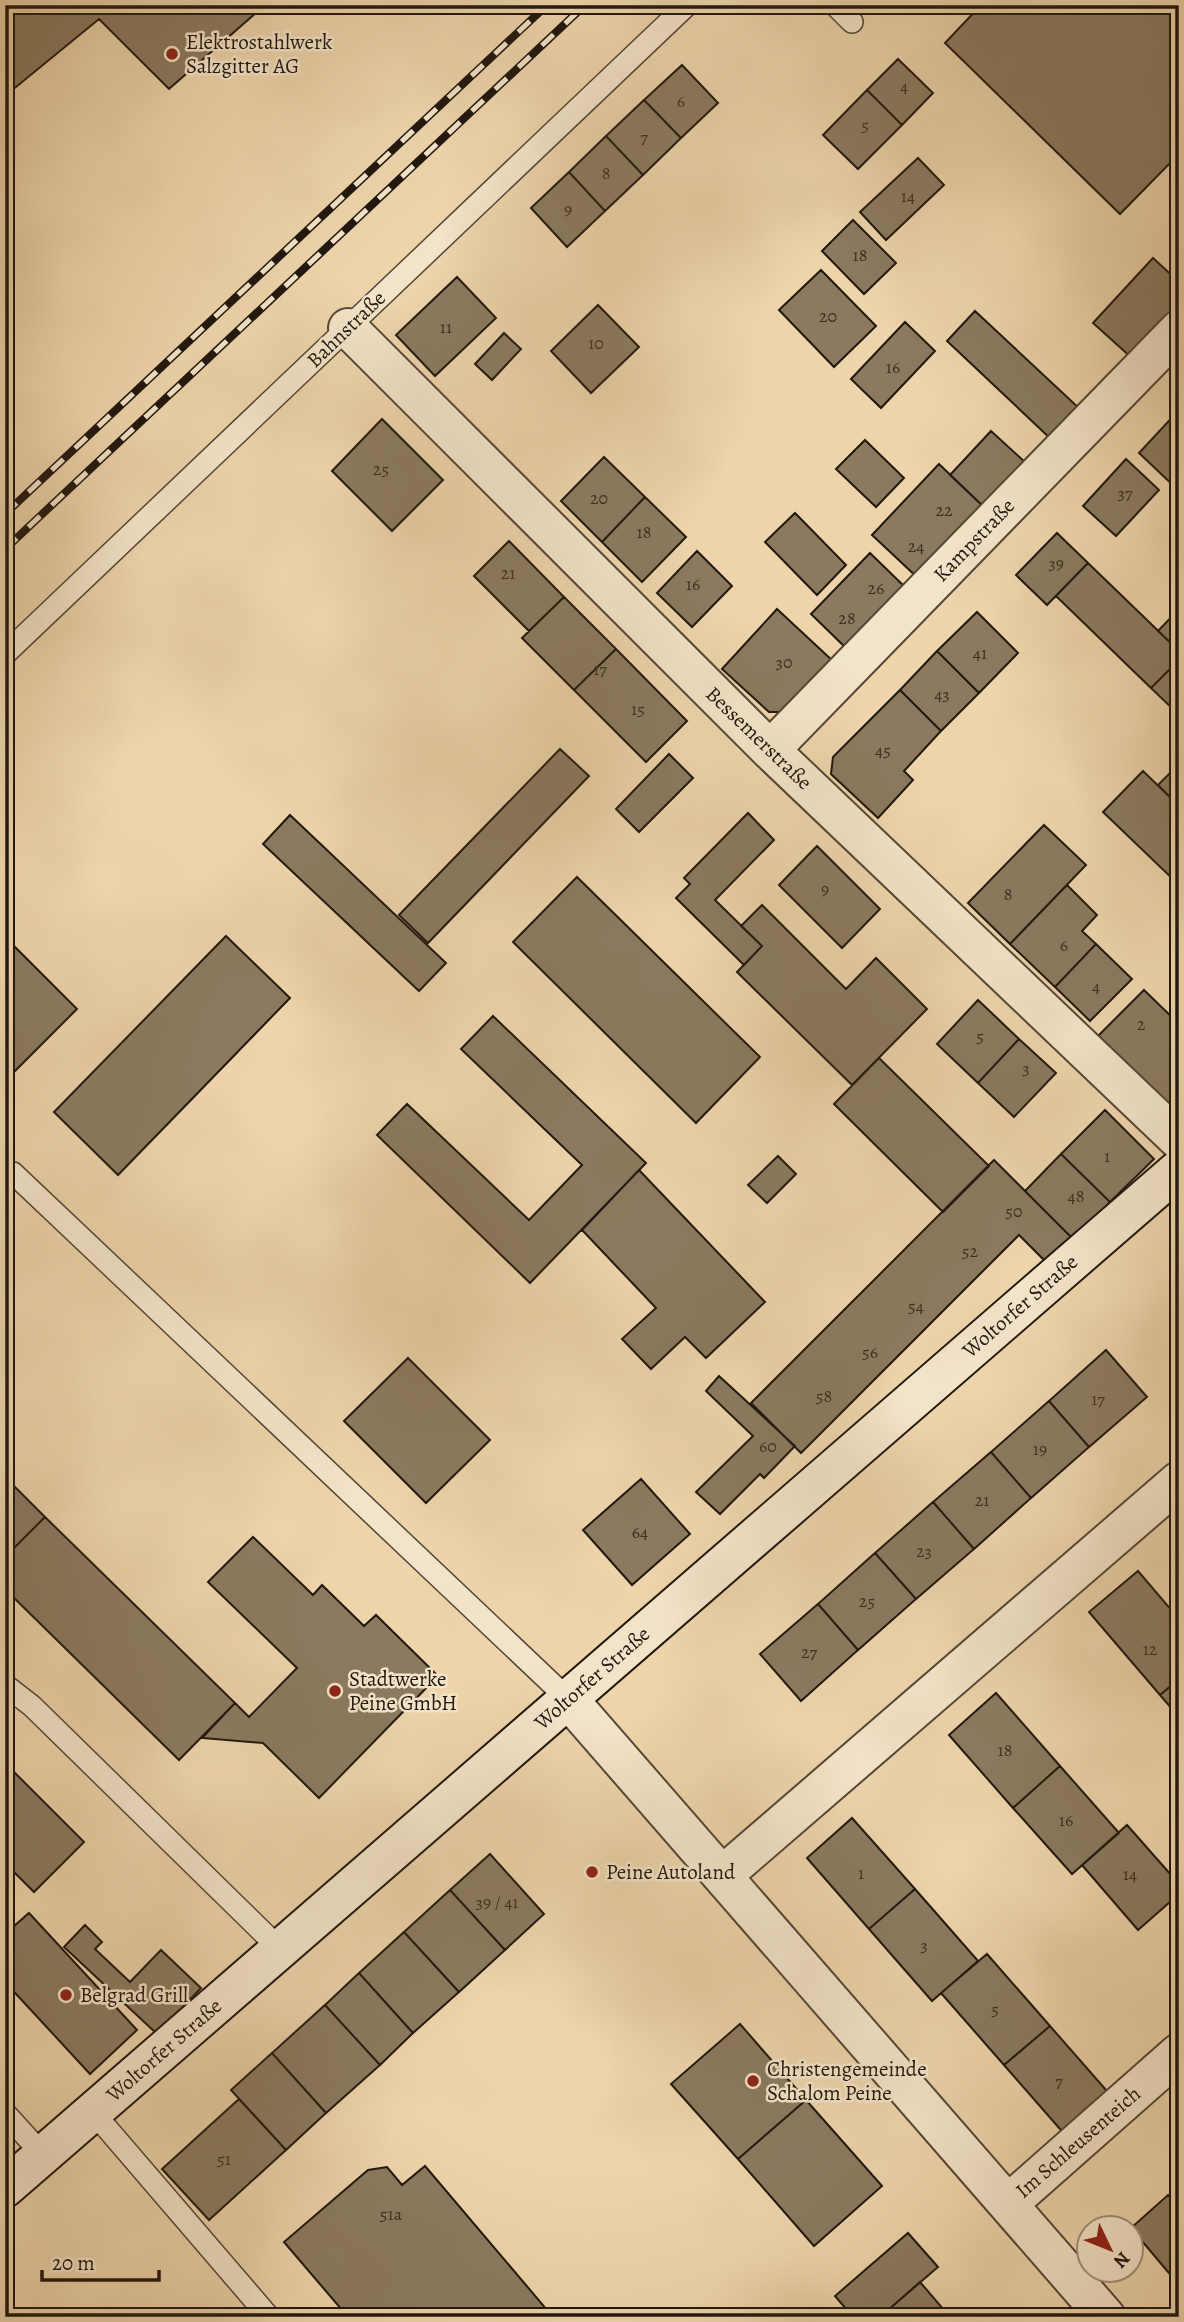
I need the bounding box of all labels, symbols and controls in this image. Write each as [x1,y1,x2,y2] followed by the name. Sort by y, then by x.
[186,28,333,80] place label: Elektrostahlwerk Salzgitter AG
[164,46,180,62] marker: Elektrostahlwerk Salzgitter AG
[900,74,908,98] house number: 4
[677,89,685,113] house number: 6
[861,113,869,137] house number: 5
[640,125,648,149] house number: 7
[602,161,610,185] house number: 8
[901,184,915,208] house number: 14
[564,197,572,221] house number: 9
[853,243,867,267] house number: 18
[300,284,392,374] street label: Bahnstraße
[819,304,837,328] house number: 20
[440,315,452,339] house number: 11
[588,331,604,355] house number: 10
[886,355,900,379] house number: 16
[373,457,389,481] house number: 25
[1117,481,1133,505] house number: 37
[590,486,608,510] house number: 20
[927,492,1021,588] street label: Kampstraße
[935,498,953,522] house number: 22
[637,520,651,544] house number: 18
[908,534,924,558] house number: 24
[1048,551,1064,575] house number: 39
[501,561,515,585] house number: 21
[686,572,700,596] house number: 16
[868,576,884,600] house number: 26
[838,606,856,630] house number: 28
[973,641,987,665] house number: 41
[775,650,793,674] house number: 30
[593,657,607,681] house number: 17
[700,680,818,796] street label: Bessemerstraße
[934,682,950,706] house number: 43
[631,697,645,721] house number: 15
[875,738,891,762] house number: 45
[821,877,829,901] house number: 9
[1004,882,1012,906] house number: 8
[1060,933,1068,957] house number: 6
[1092,974,1100,998] house number: 4
[1137,1012,1146,1036] house number: 2
[976,1024,984,1048] house number: 5
[1022,1056,1030,1080] house number: 3
[1104,1144,1110,1168] house number: 1
[1068,1184,1084,1208] house number: 48
[1005,1199,1023,1223] house number: 50
[962,1239,979,1263] house number: 52
[955,1248,1084,1365] street label: Woltorfer Straße
[908,1294,924,1318] house number: 54
[862,1340,878,1364] house number: 56
[816,1384,832,1408] house number: 58
[1091,1387,1105,1411] house number: 17
[759,1434,777,1458] house number: 60
[1033,1437,1047,1461] house number: 19
[975,1488,989,1512] house number: 21
[632,1520,648,1544] house number: 64
[916,1539,932,1563] house number: 23
[859,1589,875,1613] house number: 25
[527,1620,656,1737] street label: Woltorfer Straße
[1143,1637,1158,1661] house number: 12
[801,1640,817,1664] house number: 27
[349,1665,457,1717] place label: Stadtwerke Peine GmbH
[327,1683,343,1699] marker: Stadtwerke Peine GmbH
[998,1738,1012,1762] house number: 18
[1059,1808,1073,1832] house number: 16
[606,1858,736,1886] place label: Peine Autoland
[858,1861,864,1885] house number: 1
[1123,1862,1137,1886] house number: 14
[584,1864,600,1880] marker: Peine Autoland
[475,1890,519,1914] house number: 39 / 41
[920,1933,928,1957] house number: 3
[80,1981,188,2009] place label: Belgrad Grill
[58,1987,74,2003] marker: Belgrad Grill
[99,1992,228,2109] street label: Woltorfer Straße
[991,1997,999,2021] house number: 5
[767,2055,927,2107] place label: Christengemeinde Schalom Peine
[1055,2069,1063,2093] house number: 7
[745,2073,761,2089] marker: Christengemeinde Schalom Peine
[1009,2080,1147,2204] street label: Im Schleusenteich
[217,2147,231,2171] house number: 51
[380,2202,403,2226] house number: 51a
[1076,2214,1146,2284] north arrow
[42,2238,159,2282] scale bar
[1107,2246,1136,2274] text: N
[52,2249,95,2277] text: 20 m

